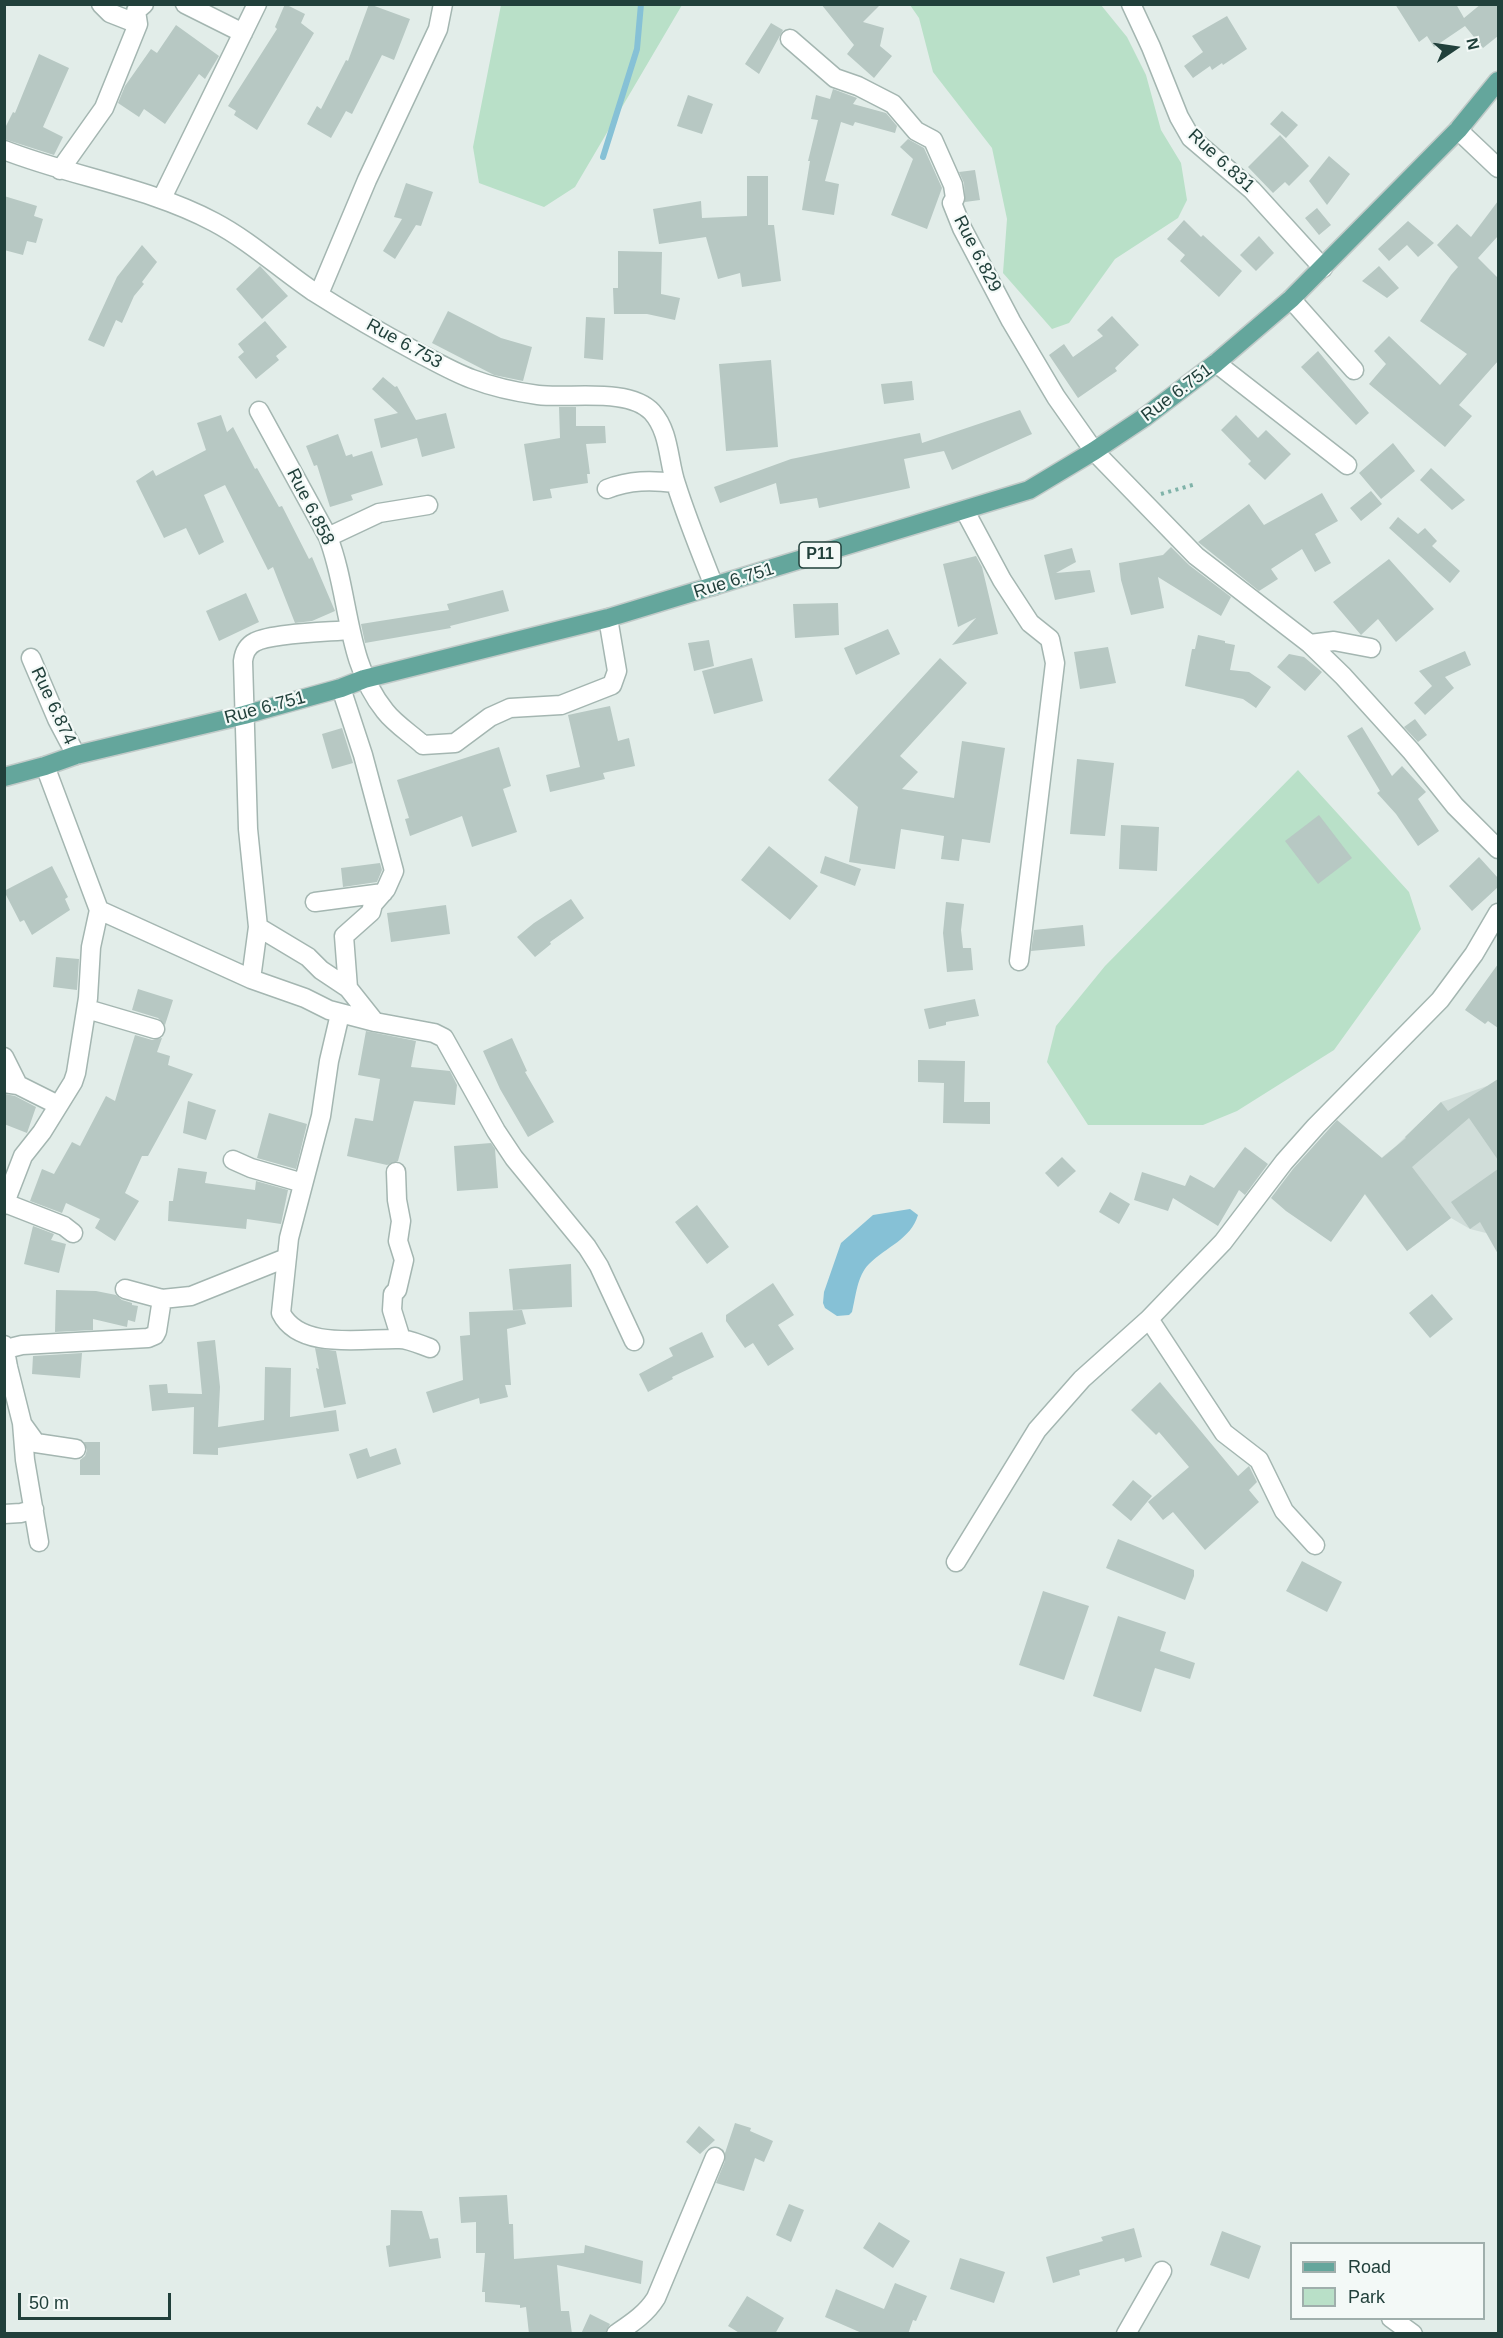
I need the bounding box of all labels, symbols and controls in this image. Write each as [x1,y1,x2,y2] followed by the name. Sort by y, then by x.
[1425,18,1485,78] north arrow
[1463,36,1483,51] text: N
[1183,125,1259,197] street label: Rue 6.831
[949,212,1005,296] street label: Rue 6.829
[362,314,446,374] street label: Rue 6.753
[1137,359,1217,427] street label: Rue 6.751
[282,465,338,549] street label: Rue 6.858
[799,542,841,568] road number: P11
[691,559,777,603] street label: Rue 6.751
[26,664,80,748] street label: Rue 6.874
[222,687,308,729] street label: Rue 6.751
[1290,2242,1485,2320] legend
[1348,2257,1391,2277] text: Road
[21,2281,174,2319] scale bar
[1348,2287,1385,2307] text: Park
[29,2293,69,2313] text: 50 m

